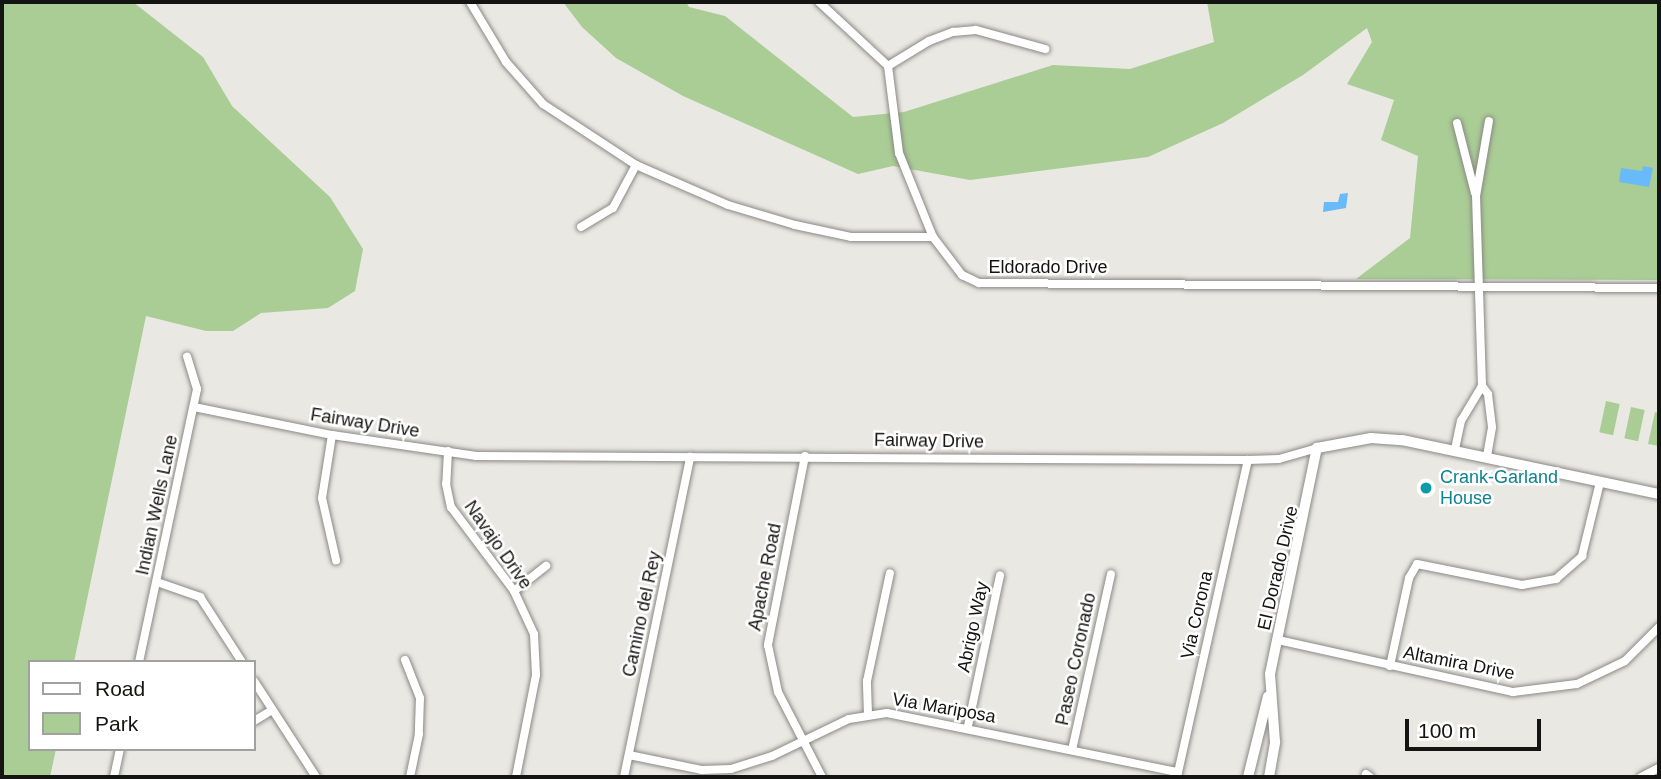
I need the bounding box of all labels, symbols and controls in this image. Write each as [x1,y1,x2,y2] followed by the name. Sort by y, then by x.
[988,256,1108,278] street label: Eldorado Drive
[309,404,421,442] street label: Fairway Drive
[874,429,984,453] street label: Fairway Drive
[132,433,182,577] street label: Indian Wells Lane
[1440,467,1558,510] place label: Crank-Garland House
[1418,480,1434,496] marker: Crank-Garland House
[460,497,536,593] street label: Navajo Drive
[1253,504,1303,632] street label: El Dorado Drive
[744,521,786,633] street label: Apache Road
[618,549,666,679] street label: Camino del Rey
[1176,569,1218,661] street label: Via Corona
[953,580,993,674] street label: Abrigo Way
[1051,591,1101,727] street label: Paseo Coronado
[1401,642,1517,684] street label: Altamira Drive
[28,660,256,751] legend
[95,677,145,700] text: Road
[891,688,997,728] street label: Via Mariposa
[1409,706,1546,750] scale bar
[95,712,138,735] text: Park
[1418,719,1476,742] text: 100 m

